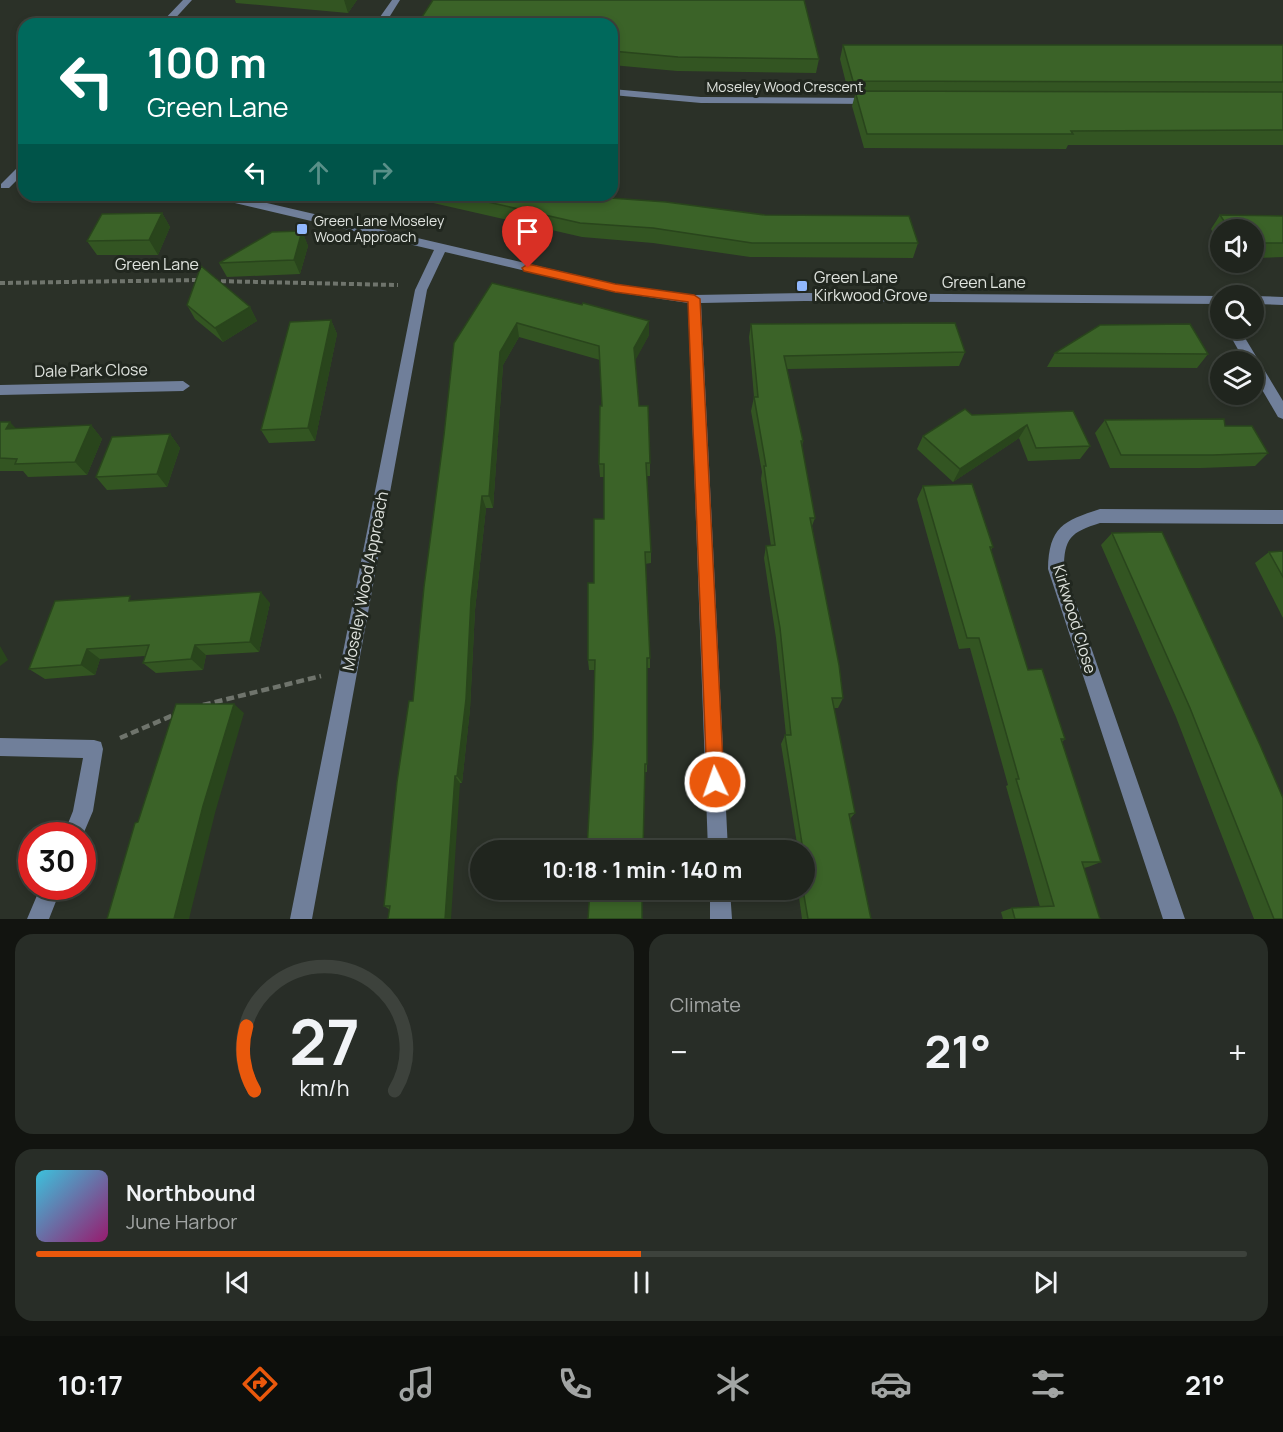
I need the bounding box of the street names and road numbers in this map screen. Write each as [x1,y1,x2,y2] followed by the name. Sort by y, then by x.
[707,77,864,96] street label: Moseley Wood Crescent
[115,253,199,275] street label: Green Lane
[942,271,1026,293] street label: Green Lane
[34,358,148,382] street label: Dale Park Close
[337,489,393,673] street label: Moseley Wood Approach
[1048,562,1102,676] street label: Kirkwood Close

